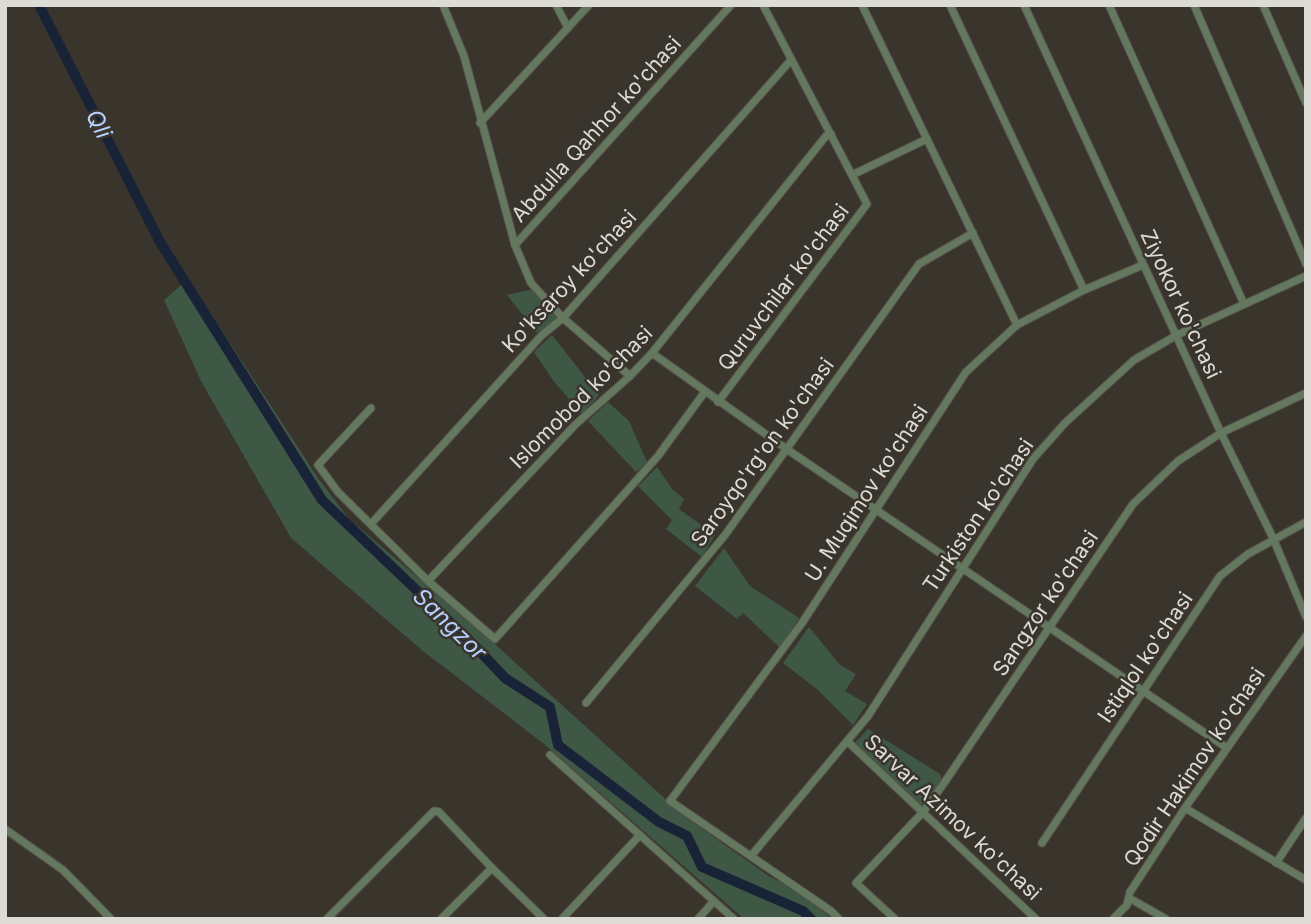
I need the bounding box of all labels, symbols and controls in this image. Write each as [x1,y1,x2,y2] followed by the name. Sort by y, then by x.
[506,31,686,227] street label: Abdulla Qahhor ko'chasi
[80,105,118,144] water label: Qli
[712,199,854,375] street label: Quruvchilar ko'chasi
[497,205,641,357] street label: Ko'ksaroy ko'chasi
[1136,226,1226,382] street label: Ziyokor ko'chasi
[505,321,657,473] street label: Islomobod ko'chasi
[685,353,839,551] street label: Saroyqo'rg'on ko'chasi
[799,400,933,586] street label: U. Muqimov ko'chasi
[917,434,1039,596] street label: Turkiston ko'chasi
[987,526,1103,680] street label: Sangzor ko'chasi
[407,582,494,667] water label: Sangzor
[1092,587,1198,727] street label: Istiqlol ko'chasi
[1118,663,1270,871] street label: Qodir Hakimov ko'chasi
[860,729,1046,905] street label: Sarvar Azimov ko'chasi

